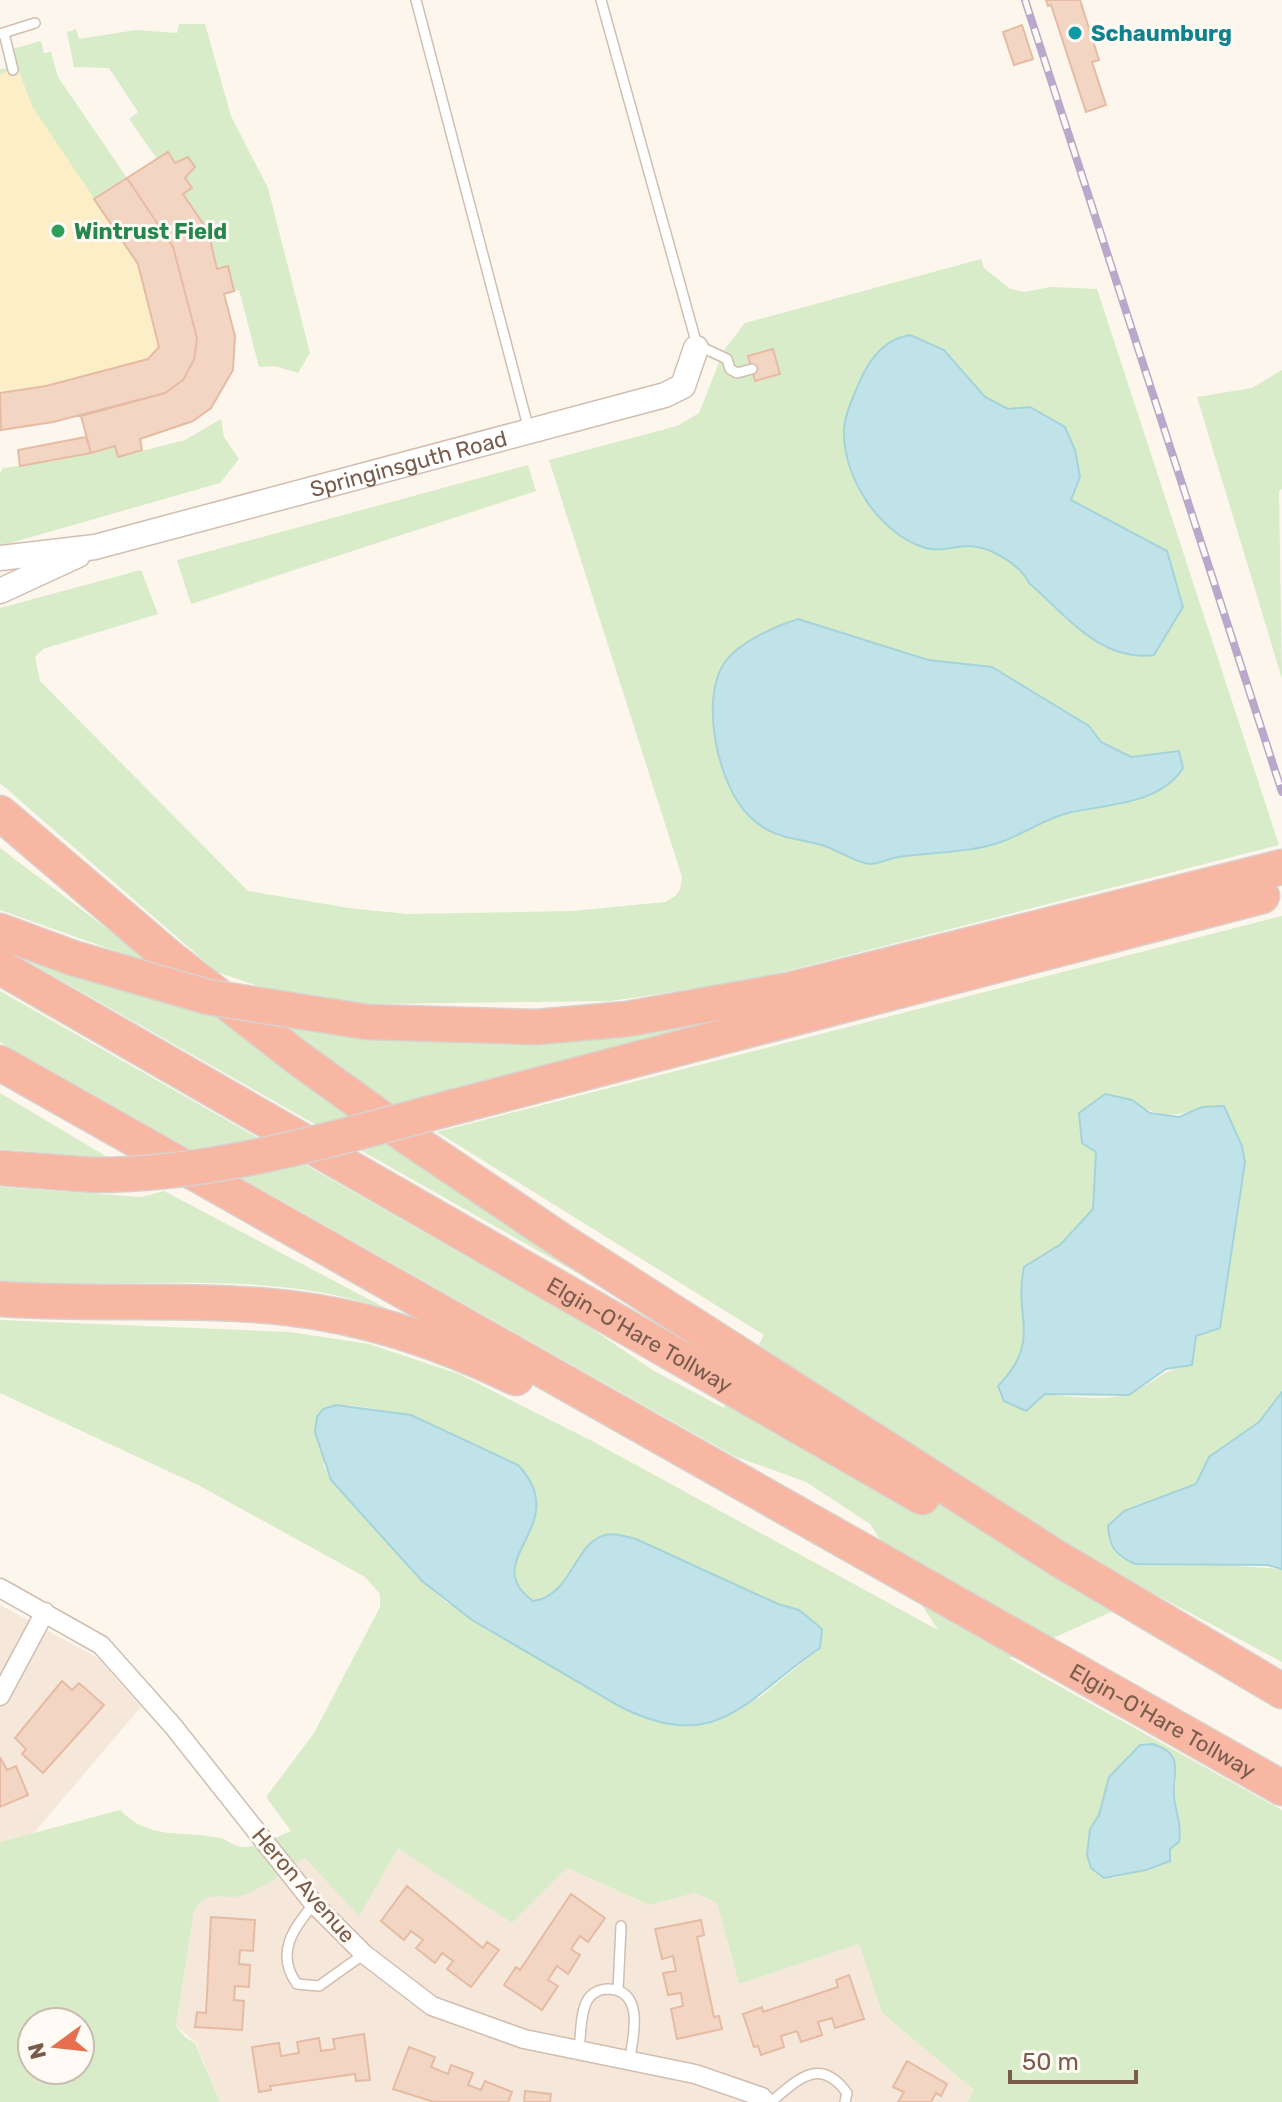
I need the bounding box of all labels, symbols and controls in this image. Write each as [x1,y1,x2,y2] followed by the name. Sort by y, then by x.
[1091,20,1232,47] place label: Schaumburg
[1066,24,1084,42] marker: Schaumburg
[74,218,227,245] place label: Wintrust Field
[49,222,67,240] marker: Wintrust Field
[307,425,510,503] street label: Springinsguth Road
[542,1271,737,1399] street label: Elgin-O'Hare Tollway
[1065,1658,1260,1784] street label: Elgin-O'Hare Tollway
[246,1822,361,1949] street label: Heron Avenue
[16,2006,96,2086] north arrow
[1010,2034,1136,2084] scale bar
[22,2040,52,2062] text: N
[1022,2048,1079,2076] text: 50 m

